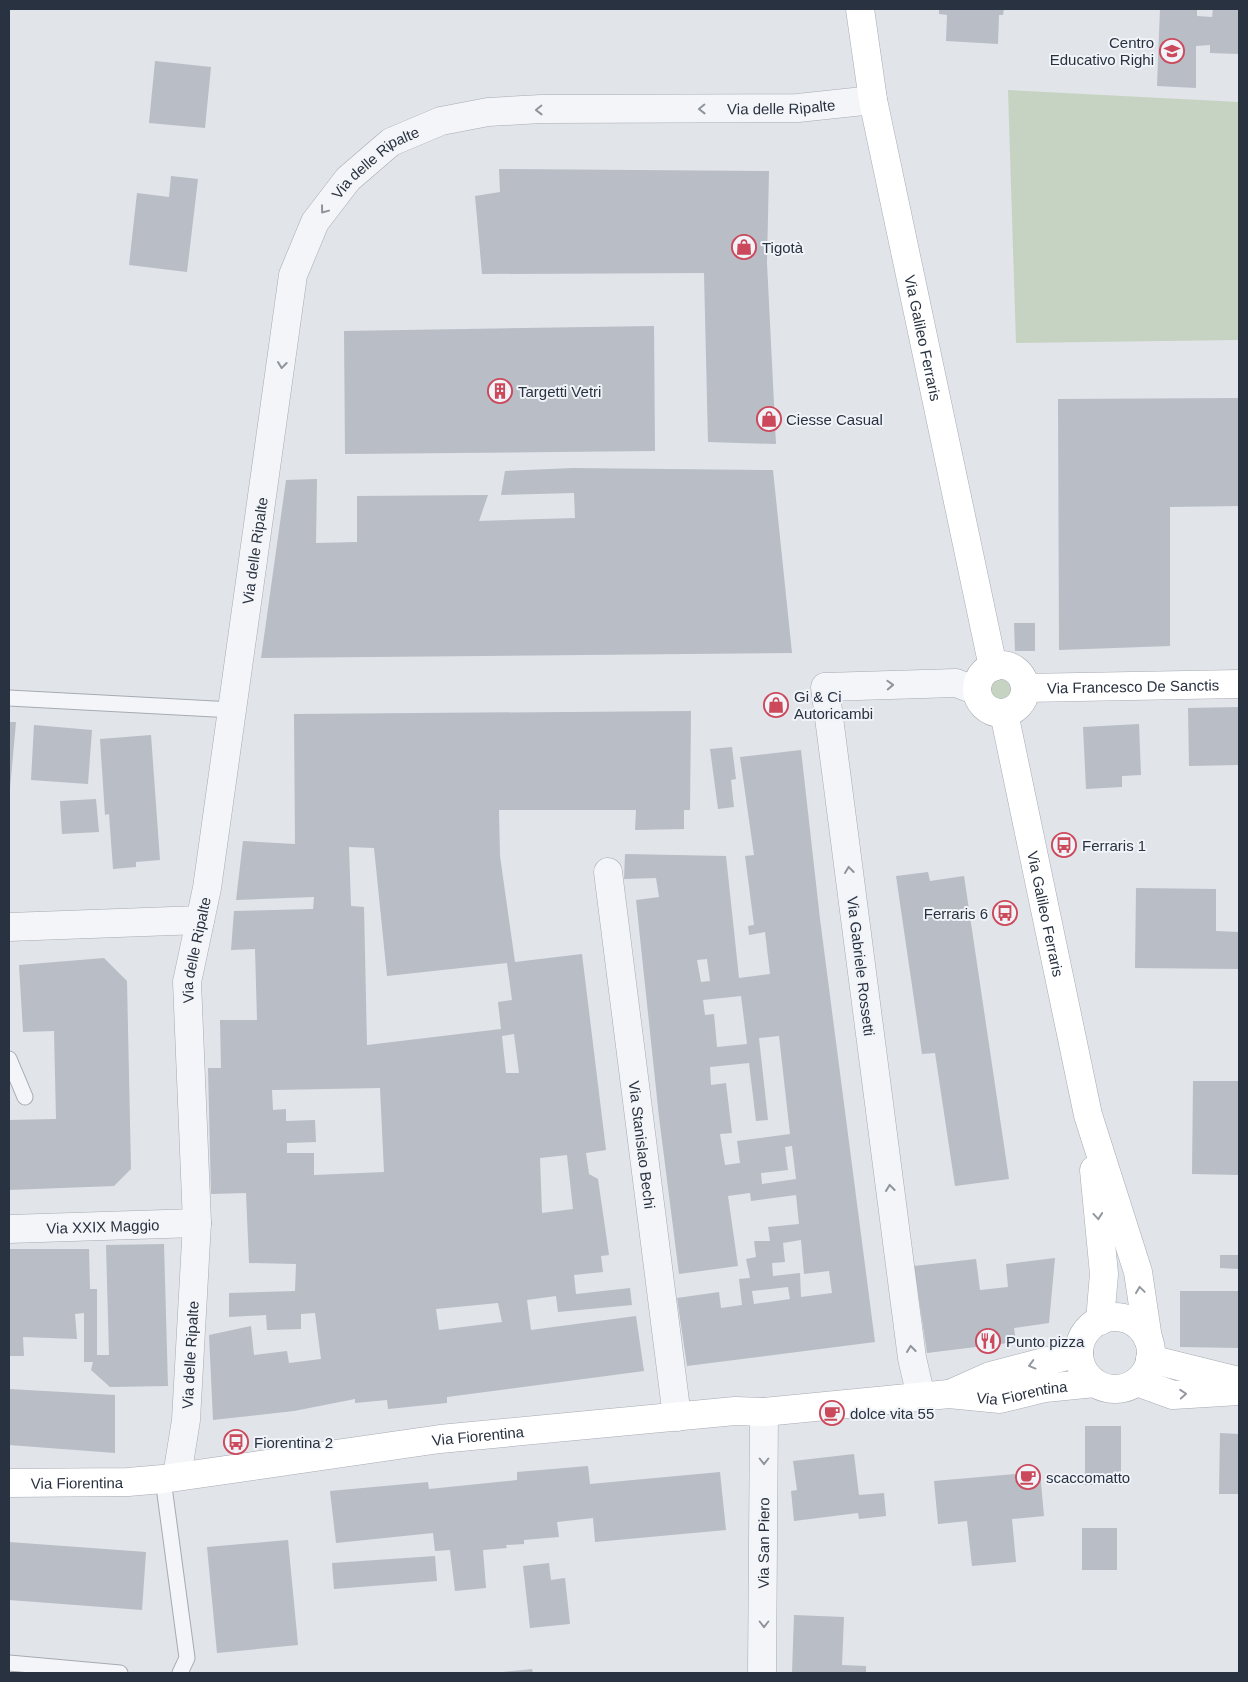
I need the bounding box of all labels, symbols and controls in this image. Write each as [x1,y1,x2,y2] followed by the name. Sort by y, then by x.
[1050,34,1154,68] place label: Centro Educativo Righi
[1159,38,1185,64] school or university icon: Centro Educativo Righi
[727,96,836,117] street label: Via delle Ripalte
[535,104,543,115] one-way arrow
[698,104,706,114] one-way arrow
[328,123,421,202] street label: Via delle Ripalte
[321,205,330,214] one-way arrow
[731,234,757,260] shop icon: Tigotà
[762,239,804,256] place label: Tigotà
[902,273,945,402] street label: Via Galileo Ferraris
[277,361,288,369] one-way arrow
[487,378,513,404] building icon: Targetti Vetri
[518,383,601,400] place label: Targetti Vetri
[756,406,782,432] shop icon: Ciesse Casual
[786,411,883,428] place label: Ciesse Casual
[238,496,270,605] street label: Via delle Ripalte
[1047,676,1219,696] street label: Via Francesco De Sanctis
[886,679,894,690] one-way arrow
[794,688,873,722] place label: Gi & Ci Autoricambi
[763,692,789,718] shop icon: Gi & Ci Autoricambi
[1051,832,1077,858] bus stop icon: Ferraris 1
[1082,837,1146,854] place label: Ferraris 1
[1024,849,1067,978] street label: Via Galileo Ferraris
[844,866,855,874] one-way arrow
[178,895,213,1004] street label: Via delle Ripalte
[844,895,878,1037] street label: Via Gabriele Rossetti
[992,900,1018,926] bus stop icon: Ferraris 6
[924,905,988,922] place label: Ferraris 6
[626,1080,659,1210] street label: Via Stanislao Bechi
[885,1183,896,1191] one-way arrow
[1092,1212,1103,1220] one-way arrow
[46,1216,160,1236] street label: Via XXIX Maggio
[1136,1286,1146,1295] one-way arrow
[178,1300,201,1409] street label: Via delle Ripalte
[975,1328,1001,1354] restaurant icon: Punto pizza
[1006,1333,1085,1350] place label: Punto pizza
[906,1345,917,1353] one-way arrow
[1028,1359,1037,1370] one-way arrow
[976,1377,1069,1408] street label: Via Fiorentina
[1180,1389,1188,1400] one-way arrow
[819,1400,845,1426] cafe icon: dolce vita 55
[850,1405,934,1422] place label: dolce vita 55
[431,1423,525,1449] street label: Via Fiorentina
[223,1429,249,1455] bus stop icon: Fiorentina 2
[254,1434,333,1451] place label: Fiorentina 2
[759,1458,769,1465] one-way arrow
[1015,1464,1041,1490] cafe icon: scaccomatto
[1046,1469,1130,1486] place label: scaccomatto
[31,1474,124,1491] street label: Via Fiorentina
[754,1497,772,1589] street label: Via San Piero
[759,1620,769,1628] one-way arrow

